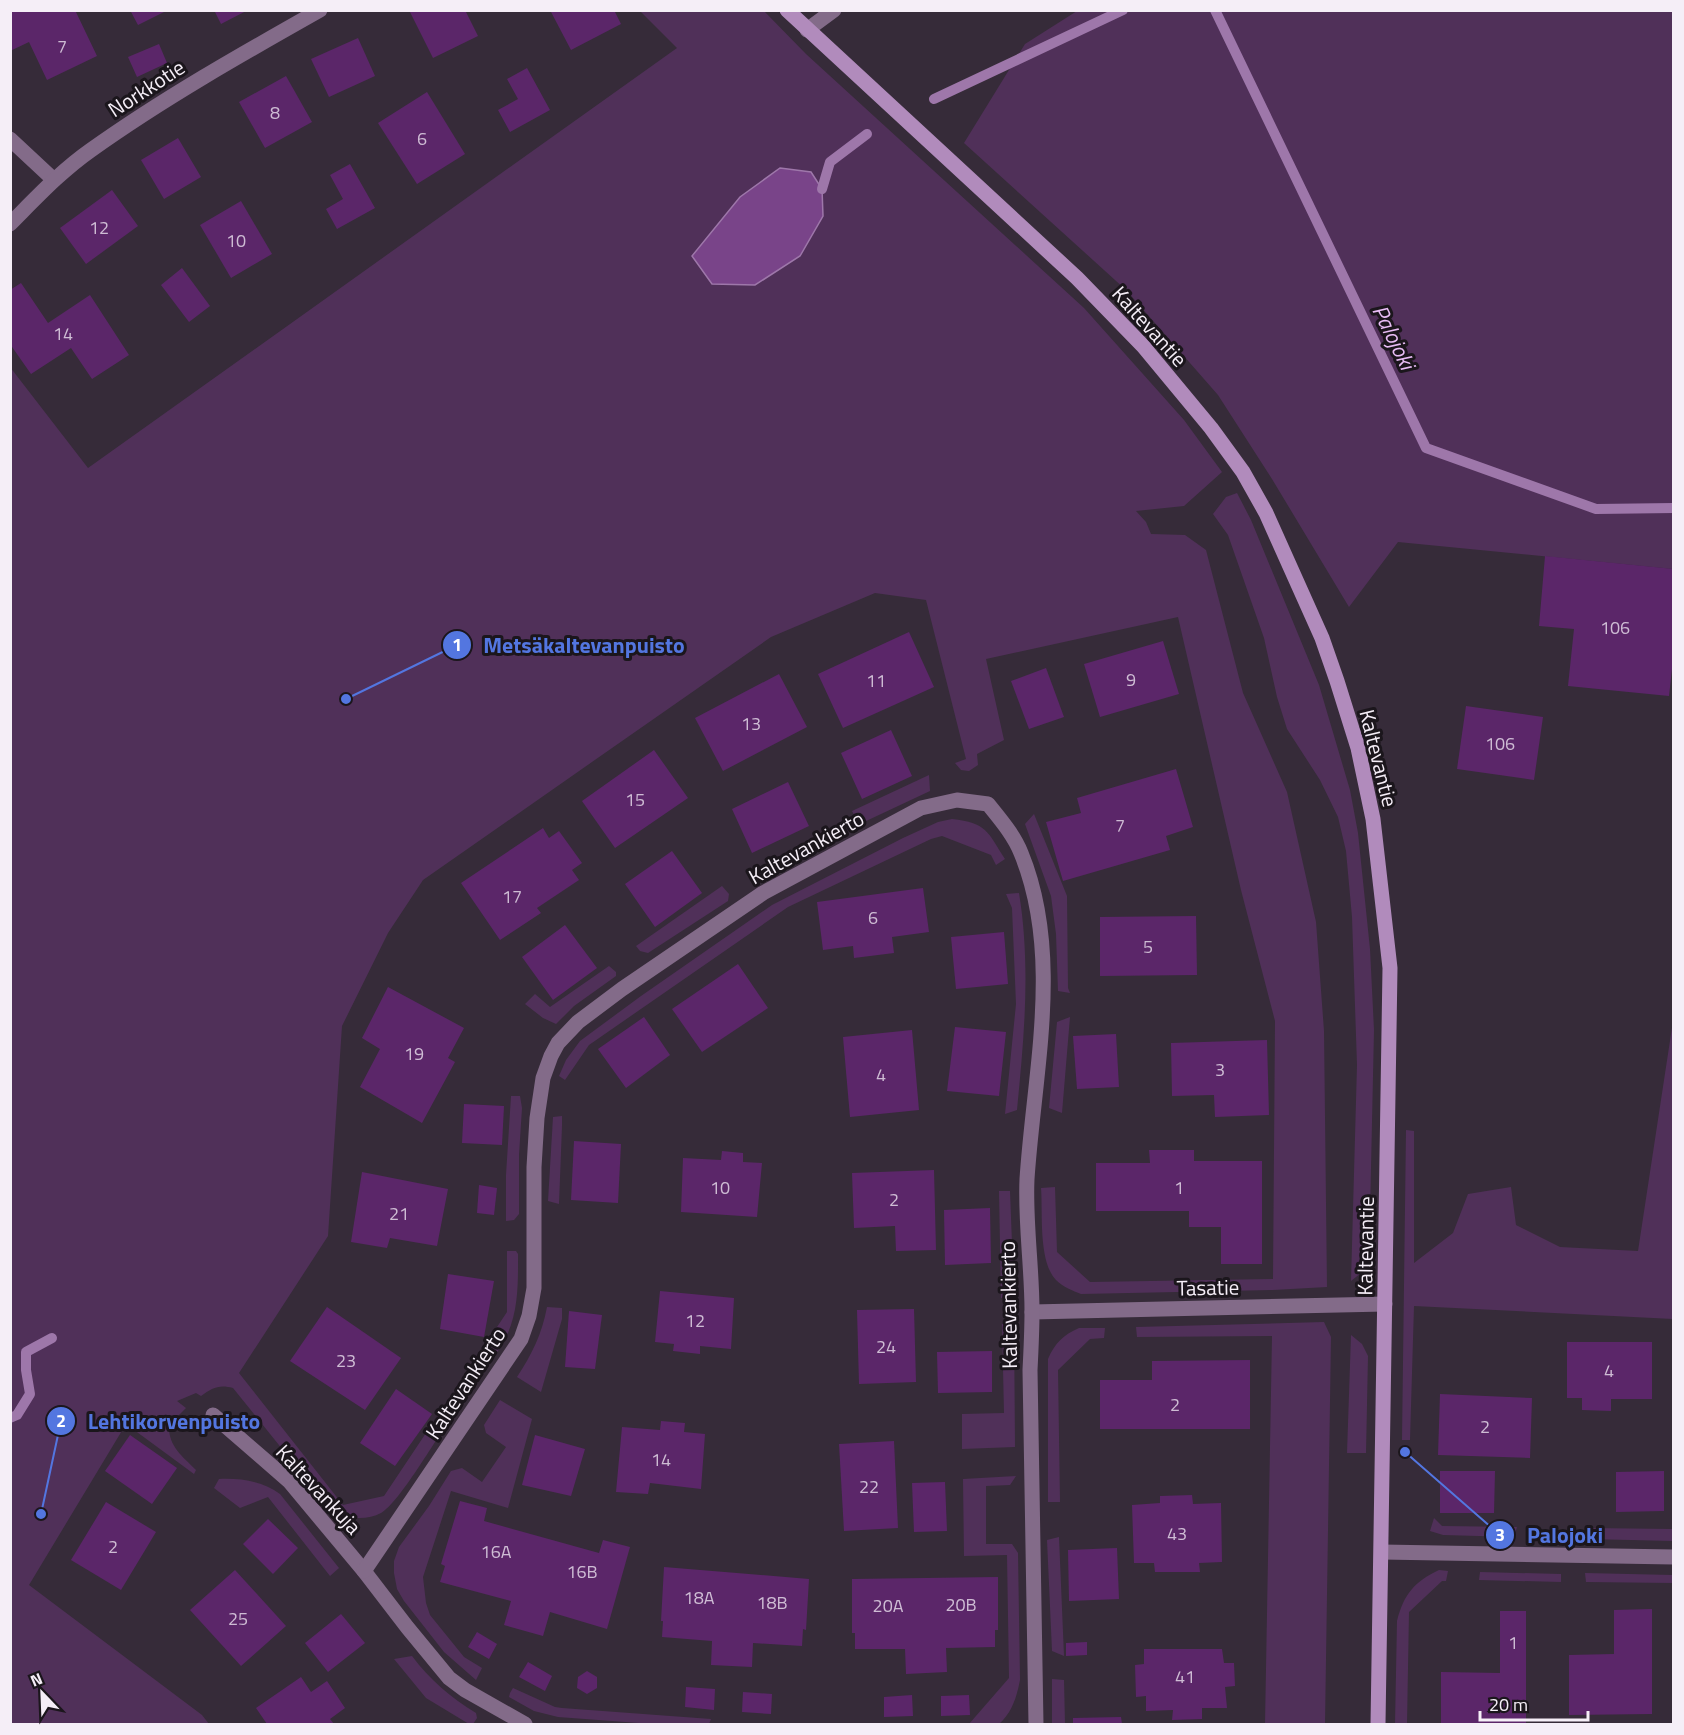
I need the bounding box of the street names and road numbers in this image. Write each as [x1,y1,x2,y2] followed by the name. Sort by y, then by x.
[101,51,191,125] street label: Norkkotie
[1105,278,1195,374] street label: Kaltevantie
[1351,706,1407,810] street label: Kaltevantie
[742,802,870,892] street label: Kaltevankierto
[1348,1196,1382,1296] street label: Kaltevantie
[991,1241,1025,1369] street label: Kaltevankierto
[1176,1270,1240,1304] street label: Tasatie
[417,1321,513,1445] street label: Kaltevankierto
[269,1437,370,1542] street label: Kaltevankuja

